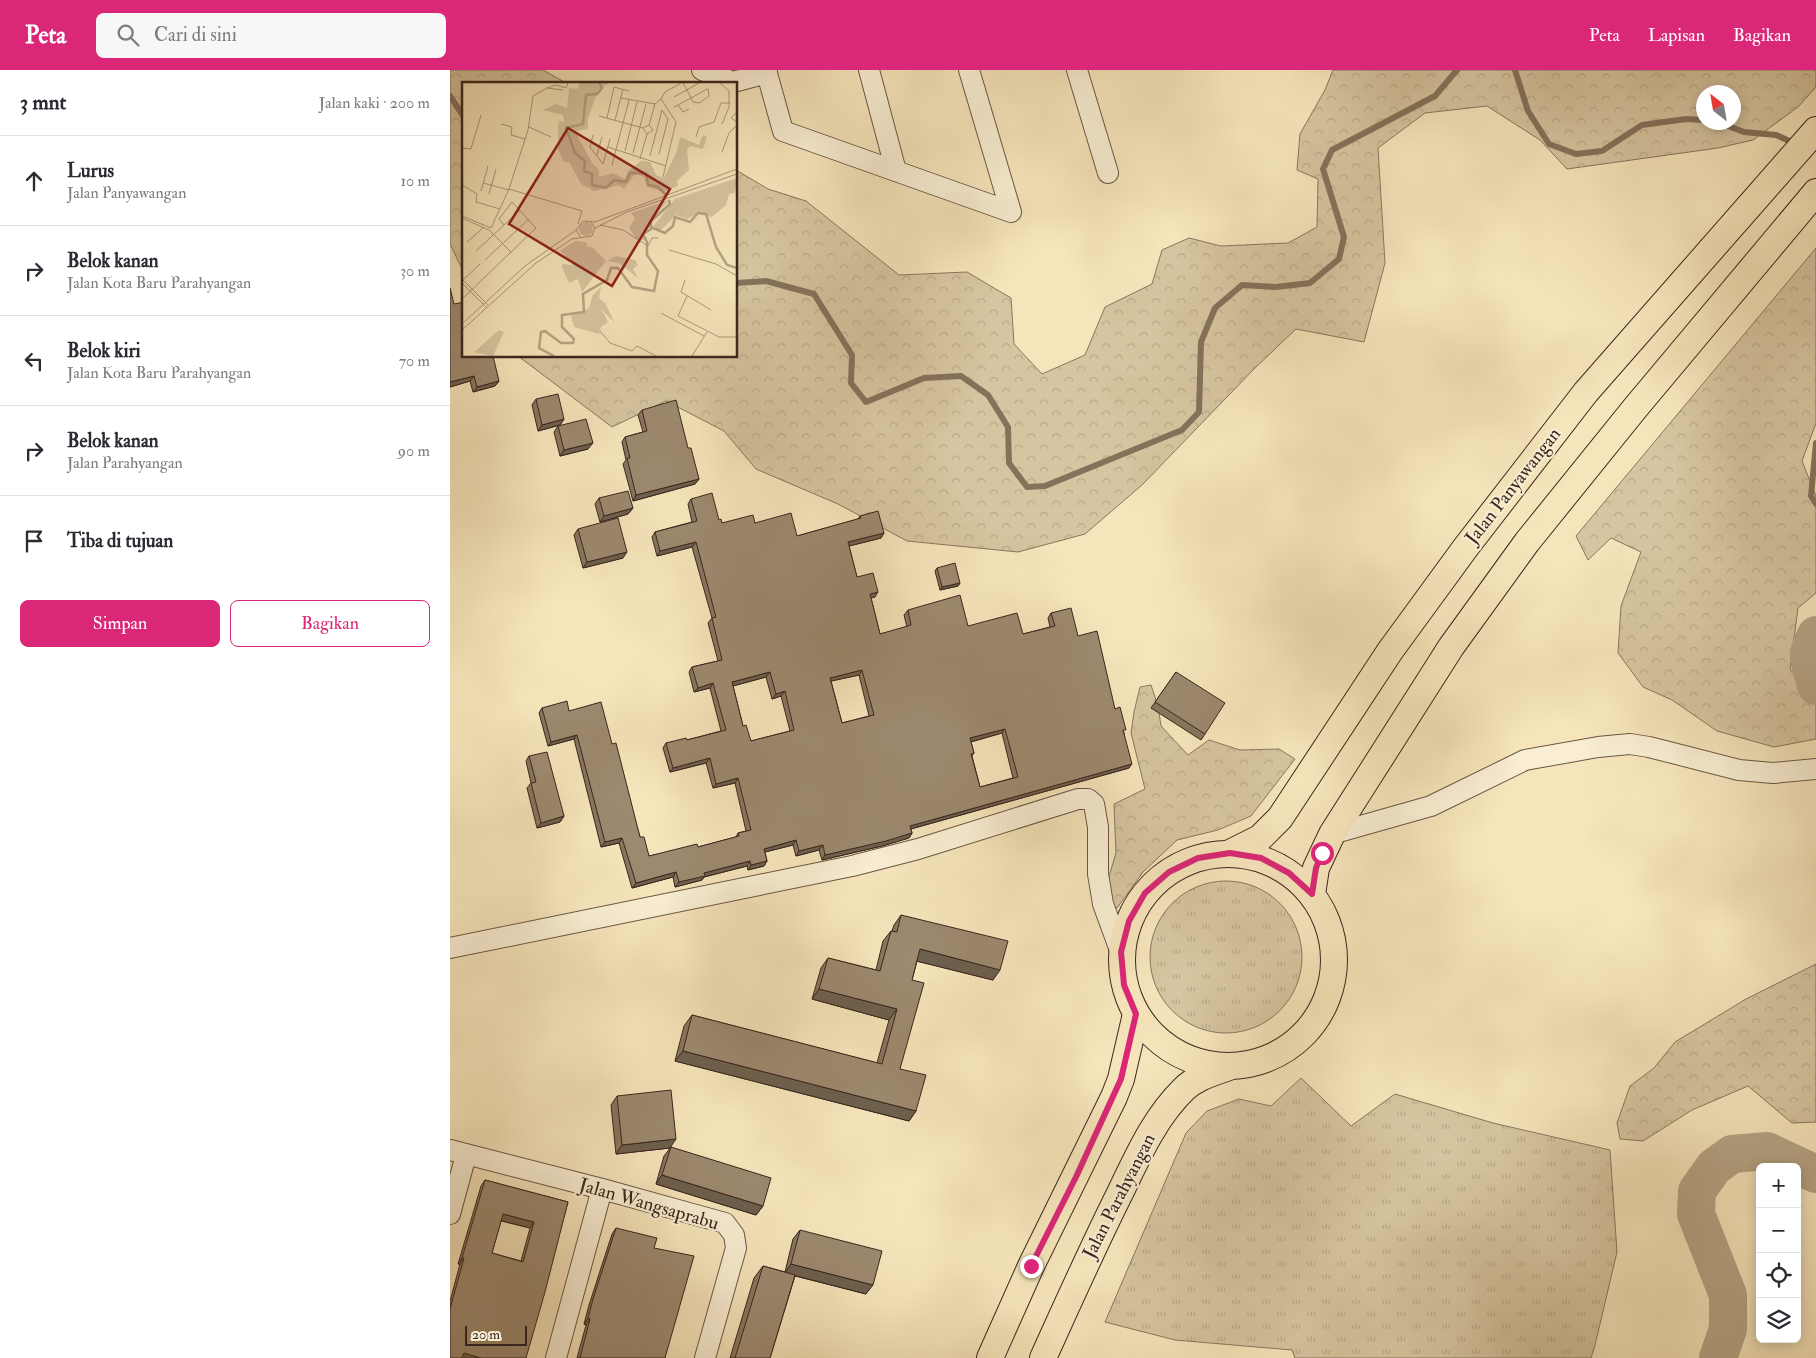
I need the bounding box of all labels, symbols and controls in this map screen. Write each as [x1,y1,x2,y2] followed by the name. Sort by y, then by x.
[96,13,446,58] search box
[25,20,66,51] text: Peta
[114,21,142,49] icon: search
[154,23,237,47] text: Cari di sini
[1589,24,1620,47] text: Peta
[1648,24,1705,47] text: Lapisan
[1733,24,1791,47] text: Bagikan
[462,82,738,358] inset map
[1696,85,1741,130] north arrow
[20,89,66,116] text: 3 mnt
[319,93,430,113] text: Jalan kaki · 200 m
[67,159,114,183] text: Lurus
[20,167,48,195] icon: ahead
[400,171,430,191] text: 10 m
[67,183,186,203] text: Jalan Panyawangan
[67,249,158,273] text: Belok kanan
[20,257,48,285] icon: right
[400,261,430,281] text: 30 m
[67,273,251,293] text: Jalan Kota Baru Parahyangan
[67,339,141,363] text: Belok kiri
[20,347,48,375] icon: left
[399,351,430,371] text: 70 m
[67,363,251,383] text: Jalan Kota Baru Parahyangan
[1459,423,1566,550] street label: Jalan Panyawangan
[67,429,158,453] text: Belok kanan
[20,437,48,465] icon: right
[398,441,430,461] text: 90 m
[67,453,183,473] text: Jalan Parahyangan
[20,527,48,555] icon: arrive
[67,529,173,553] text: Tiba di tujuan
[20,600,220,647] button: Simpan
[230,600,430,647] button: Bagikan
[1311,842,1334,865] route start
[1077,1129,1161,1264] street label: Jalan Parahyangan
[1756,1163,1801,1343] map controls
[1756,1163,1801,1208] button: +
[575,1172,722,1236] street label: Jalan Wangsaprabu
[1756,1208,1801,1253] button: −
[1756,1253,1801,1298] button: locate
[1020,1255,1043,1278] route end
[1756,1298,1801,1343] button: layers
[465,1323,528,1346] scale bar
[472,1326,500,1343] text: 20 m

